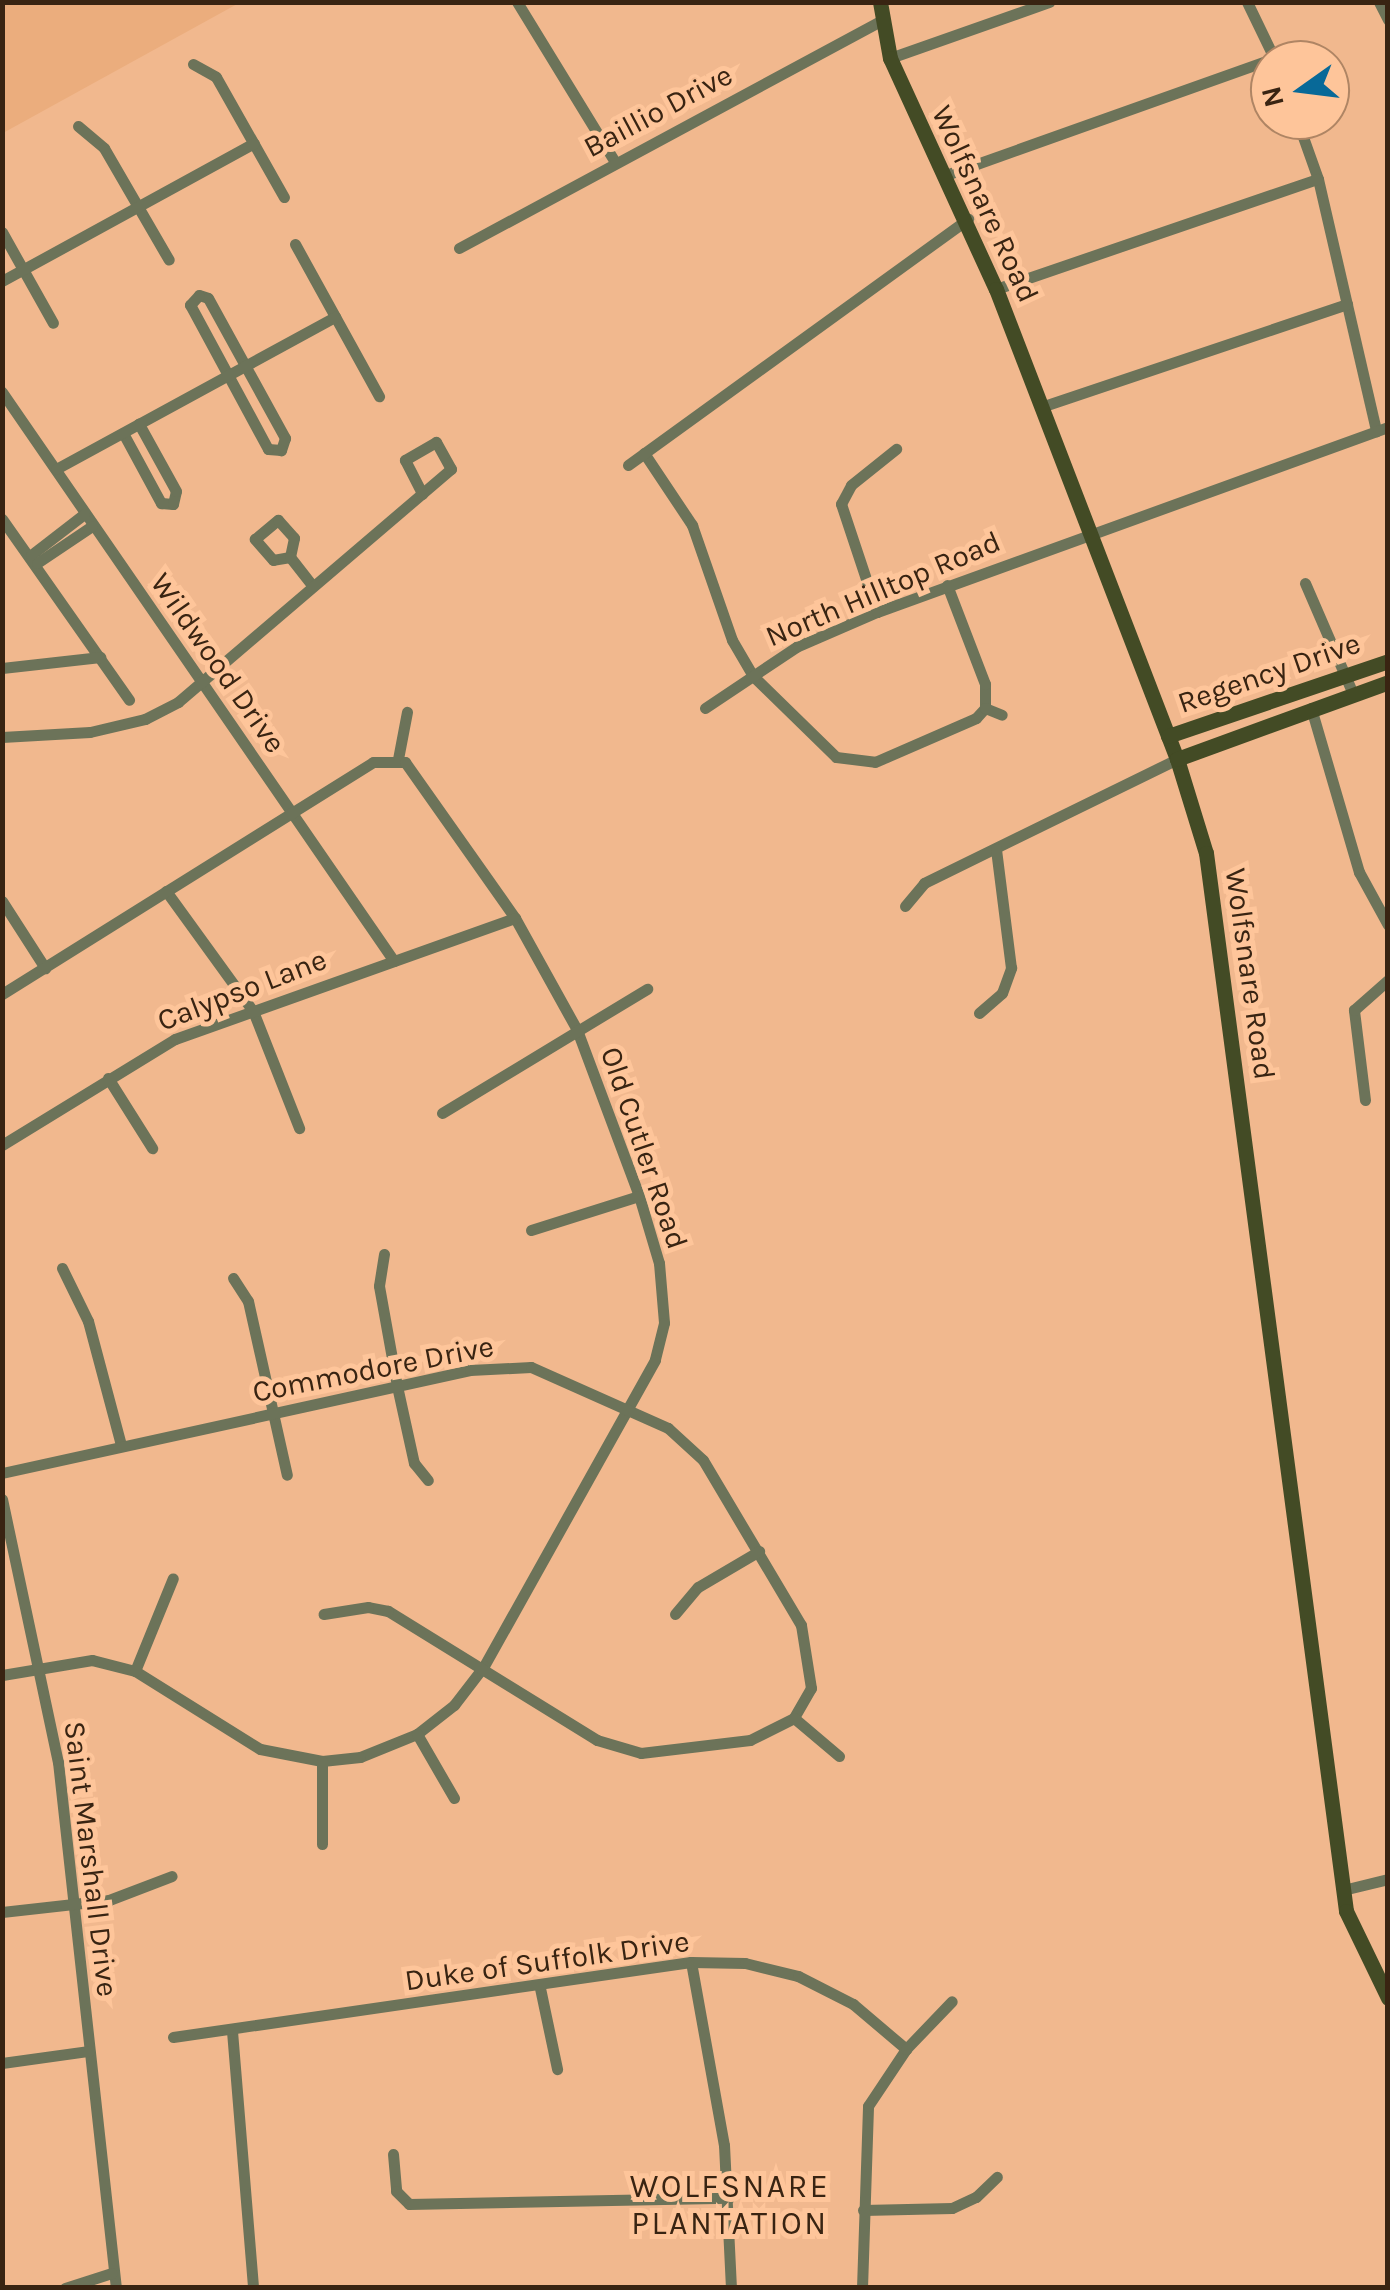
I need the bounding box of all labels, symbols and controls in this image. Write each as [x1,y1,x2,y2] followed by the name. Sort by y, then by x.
[1250,40,1350,140] north arrow
[577,57,739,165] street label: Baillio Drive
[1254,83,1291,111] text: N
[924,100,1046,308] street label: Wolfsnare Road
[760,523,1006,655] street label: North Hilltop Road
[143,566,293,760] street label: Wildwood Drive
[1173,625,1365,721] street label: Regency Drive
[1217,866,1283,1082] street label: Wolfsnare Road
[152,941,332,1039] street label: Calypso Lane
[593,1042,695,1254] street label: Old Cutler Road
[249,1328,497,1410] street label: Commodore Drive
[56,1719,126,1999] street label: Saint Marshall Drive
[402,1923,692,1999] street label: Duke of Suffolk Drive
[630,2169,830,2244] district label: WOLFSNARE PLANTATION

